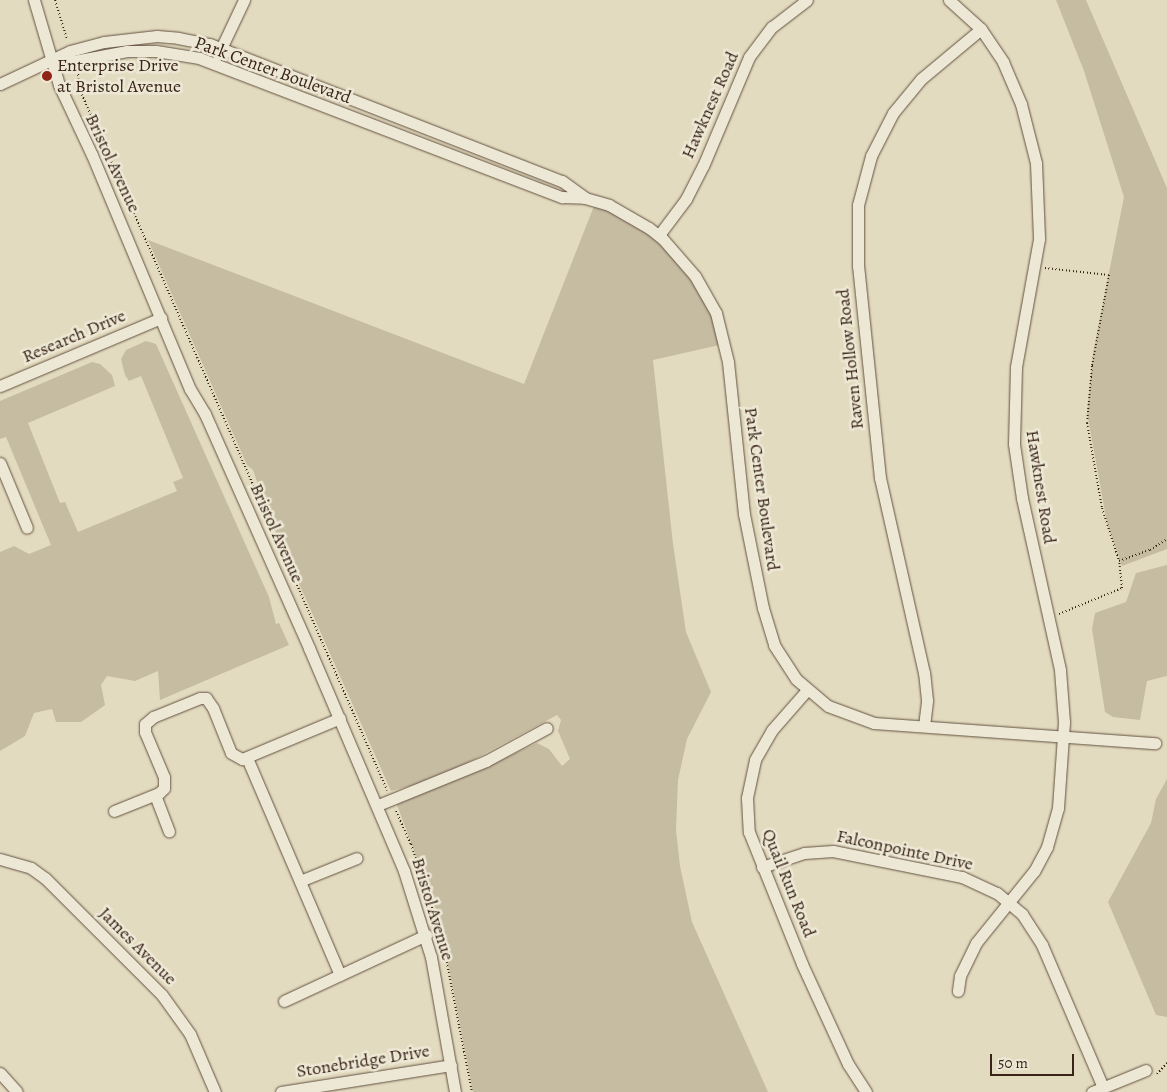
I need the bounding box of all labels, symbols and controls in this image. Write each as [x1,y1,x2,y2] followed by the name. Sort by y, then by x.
[192,32,354,108] street label: Park Center Boulevard
[677,48,743,162] street label: Hawknest Road
[57,55,181,98] place label: Enterprise Drive at Bristol Avenue
[41,70,53,82] marker: Enterprise Drive at Bristol Avenue
[81,110,145,216] street label: Bristol Avenue
[832,288,868,430] street label: Raven Hollow Road
[19,305,129,367] street label: Research Drive
[740,406,784,572] street label: Park Center Boulevard
[1021,428,1061,546] street label: Hawknest Road
[246,480,308,586] street label: Bristol Avenue
[835,825,975,875] street label: Falconpointe Drive
[757,826,821,940] street label: Quail Run Road
[407,855,459,963] street label: Bristol Avenue
[95,903,181,989] street label: James Avenue
[295,1040,431,1082] street label: Stonebridge Drive
[992,1044,1076,1076] scale bar
[998,1053,1028,1073] text: 50 m

